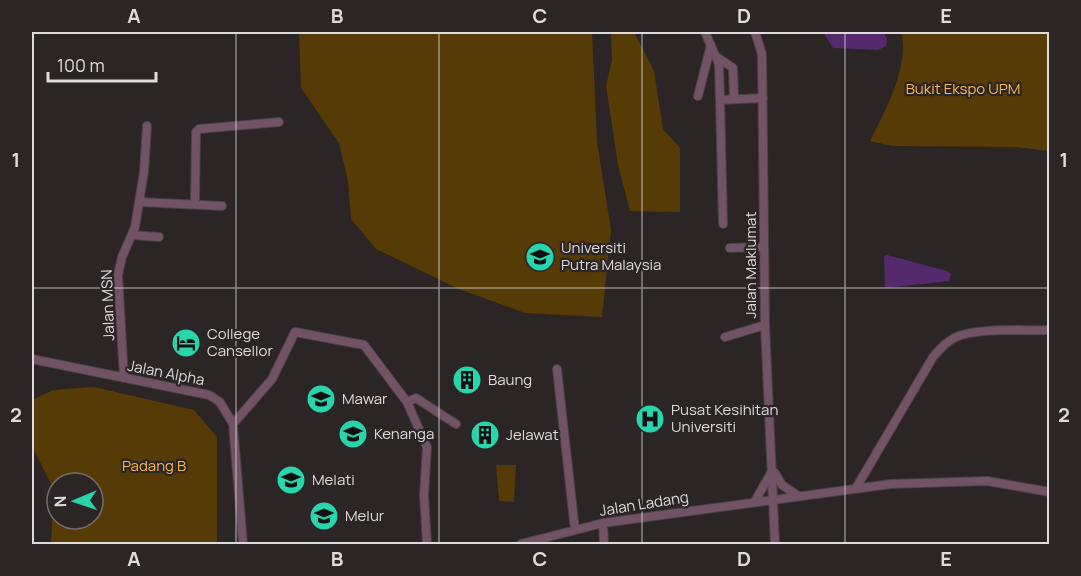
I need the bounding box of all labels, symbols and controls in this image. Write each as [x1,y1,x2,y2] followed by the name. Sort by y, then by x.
[127,2,141,29] text: A
[331,2,344,29] text: B
[533,2,547,29] text: C
[737,2,751,29] text: D
[940,2,952,29] text: E
[48,45,156,83] scale bar
[57,53,105,77] text: 100 m
[906,78,1020,99] park label: Bukit Ekspo UPM
[12,146,20,173] text: 1
[1060,146,1068,173] text: 1
[740,212,761,318] street label: Jalan Maklumat
[561,237,661,275] place label: Universiti Putra Malaysia
[524,241,556,273] school or university icon: Universiti Putra Malaysia
[96,269,119,341] street label: Jalan MSN
[207,323,273,361] place label: College Cansellor
[170,327,202,359] hotel icon: College Cansellor
[126,355,206,390] street label: Jalan Alpha
[451,364,483,396] building icon: Baung
[488,369,532,390] place label: Baung
[305,383,337,415] school or university icon: Mawar
[342,388,388,409] place label: Mawar
[671,399,778,437] place label: Pusat Kesihitan Universiti
[10,401,22,428] text: 2
[1058,401,1070,428] text: 2
[634,403,666,435] hospital icon: Pusat Kesihitan Universiti
[337,418,369,450] school or university icon: Kenanga
[469,419,501,451] building icon: Jelawat
[374,423,434,444] place label: Kenanga
[506,424,559,445] place label: Jelawat
[122,455,186,476] park label: Padang B
[275,464,307,496] school or university icon: Melati
[312,469,355,490] place label: Melati
[45,471,105,531] north arrow
[598,486,690,521] street label: Jalan Ladang
[49,495,71,508] text: N
[308,500,340,532] school or university icon: Melur
[345,505,385,526] place label: Melur
[127,545,141,572] text: A
[331,545,344,572] text: B
[533,545,547,572] text: C
[737,545,751,572] text: D
[940,545,952,572] text: E

